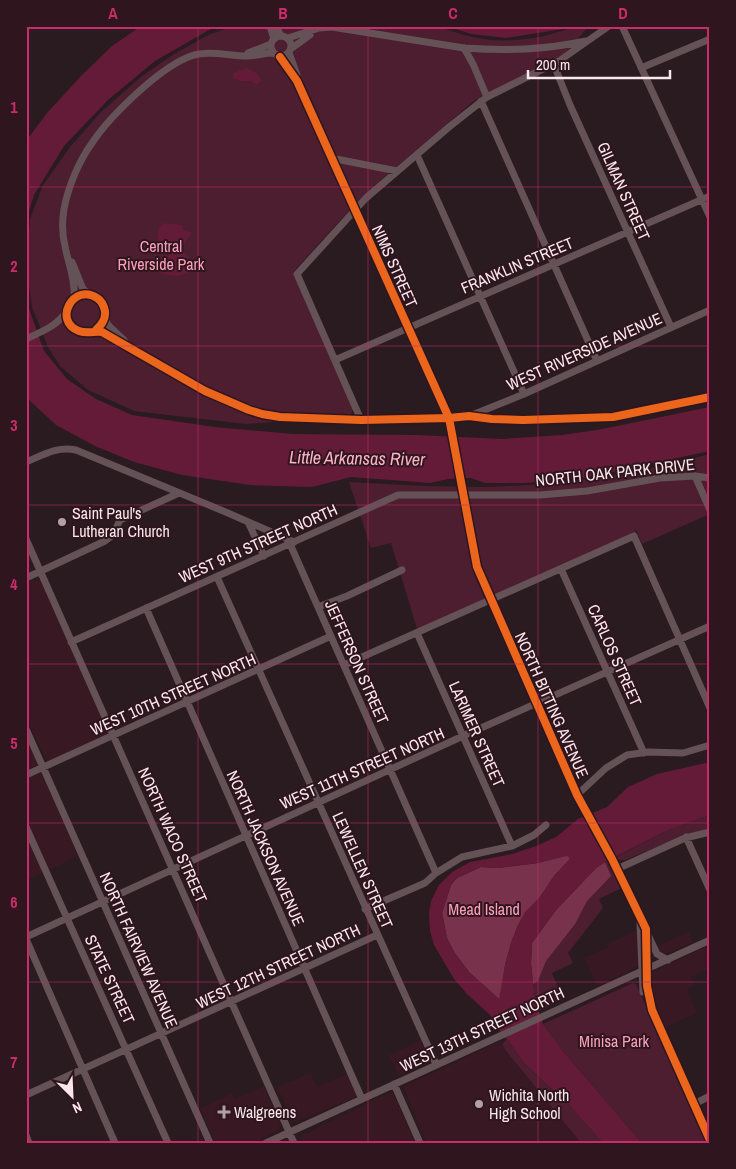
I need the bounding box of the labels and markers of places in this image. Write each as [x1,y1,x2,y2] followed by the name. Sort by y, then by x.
[72,502,170,542] place label: Saint Paul's Lutheran Church
[56,516,68,528] marker: Saint Paul's Lutheran Church
[489,1084,569,1124] place label: Wichita North High School
[473,1098,485,1110] marker: Wichita North High School
[234,1101,296,1123] place label: Walgreens
[218,1106,230,1118] marker: Walgreens

